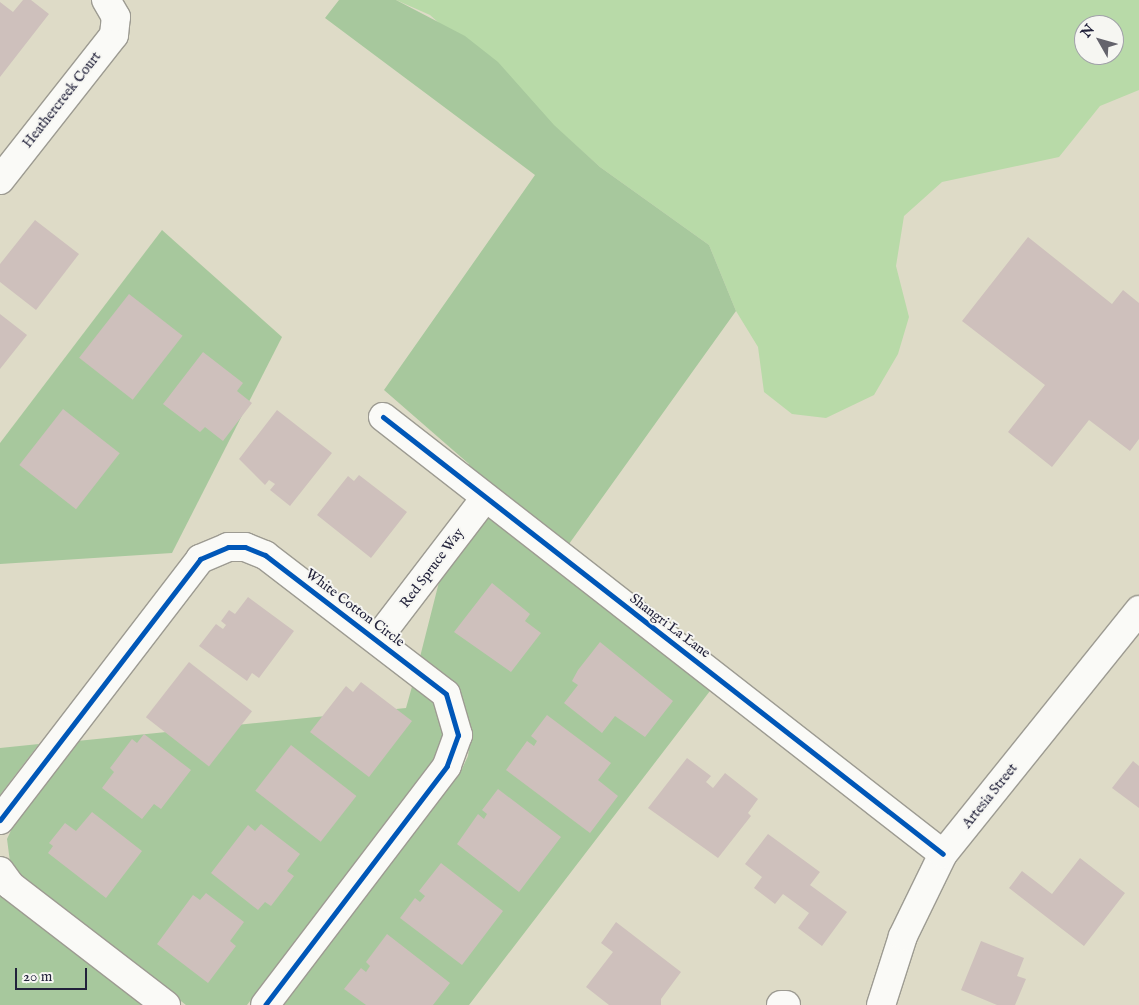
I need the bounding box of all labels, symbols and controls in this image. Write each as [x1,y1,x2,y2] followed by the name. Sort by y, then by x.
[1074,15,1124,65] north arrow
[1077,21,1099,42] text: N
[19,49,105,151] street label: Heathercreek Court
[397,525,467,611] street label: Red Spruce Way
[302,565,408,651] street label: White Cotton Circle
[626,590,714,662] street label: Shangri La Lane
[959,760,1021,832] street label: Artesia Street
[18,958,90,990] scale bar
[23,967,52,986] text: 20 m

